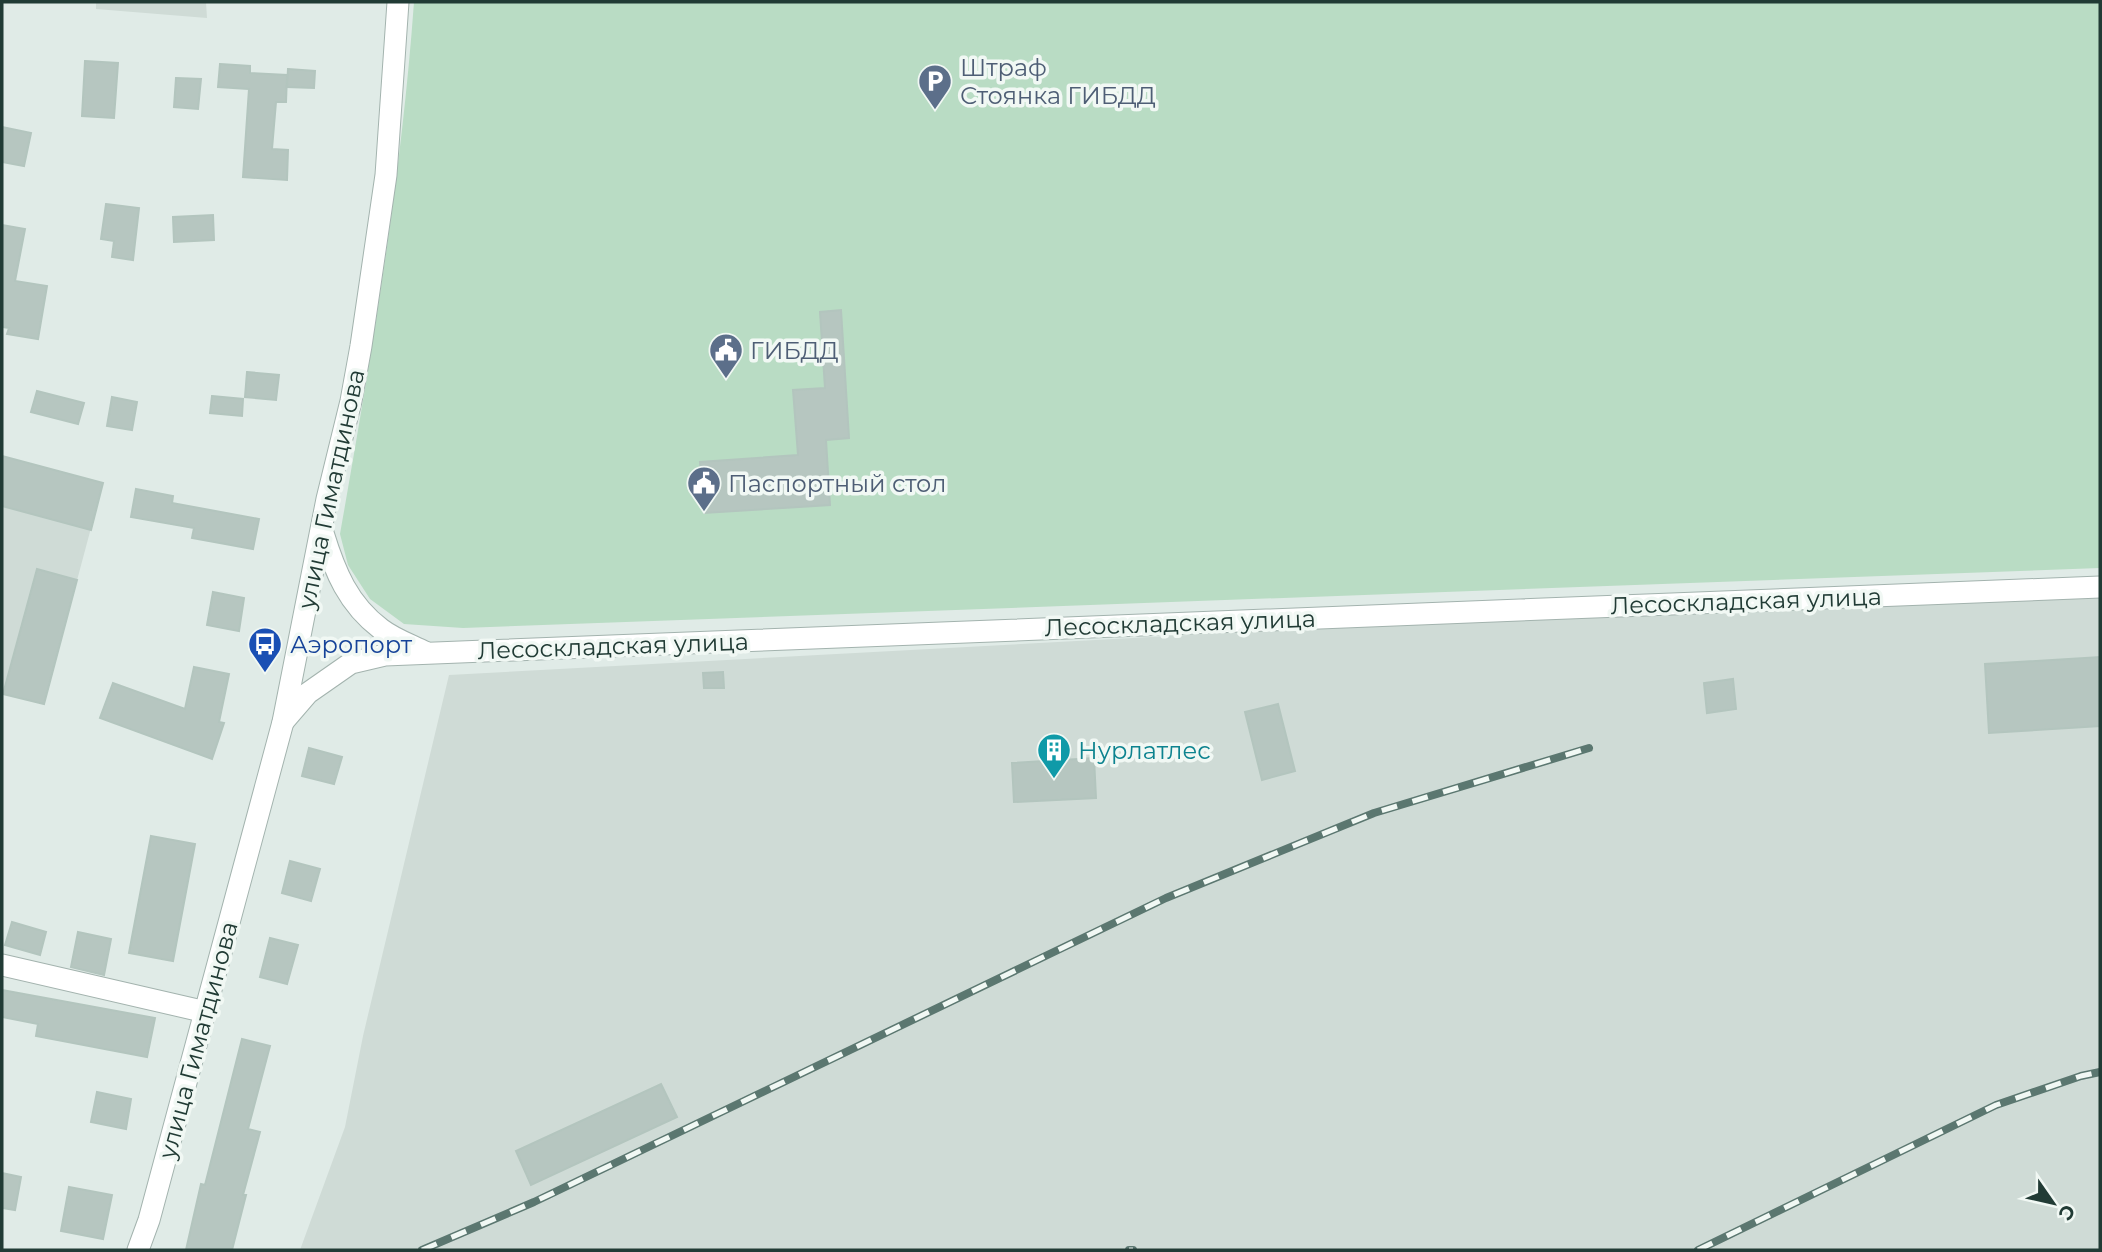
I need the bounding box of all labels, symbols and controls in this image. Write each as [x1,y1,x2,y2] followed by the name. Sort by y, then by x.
[960,53,1156,110] place label: Штраф Стоянка ГИБДД
[916,62,954,111] parking icon: Штраф Стоянка ГИБДД
[707,331,745,380] public building icon: ГИБДД
[750,336,839,365] place label: ГИБДД
[291,367,371,612] street label: улица Гиматдинова
[685,464,723,513] public building icon: Паспортный стол
[728,469,946,498] place label: Паспортный стол
[1610,582,1882,620] street label: Лесоскладская улица
[1044,604,1316,642] street label: Лесоскладская улица
[246,625,284,674] bus stop icon: Аэропорт
[477,627,749,665] street label: Лесоскладская улица
[290,630,413,659] place label: Аэропорт
[1035,731,1073,780] building icon: Нурлатлес
[1078,736,1211,765] place label: Нурлатлес
[152,918,244,1163] street label: улица Гиматдинова
[2018,1168,2088,1238] north arrow
[2053,1200,2080,1225] text: С

